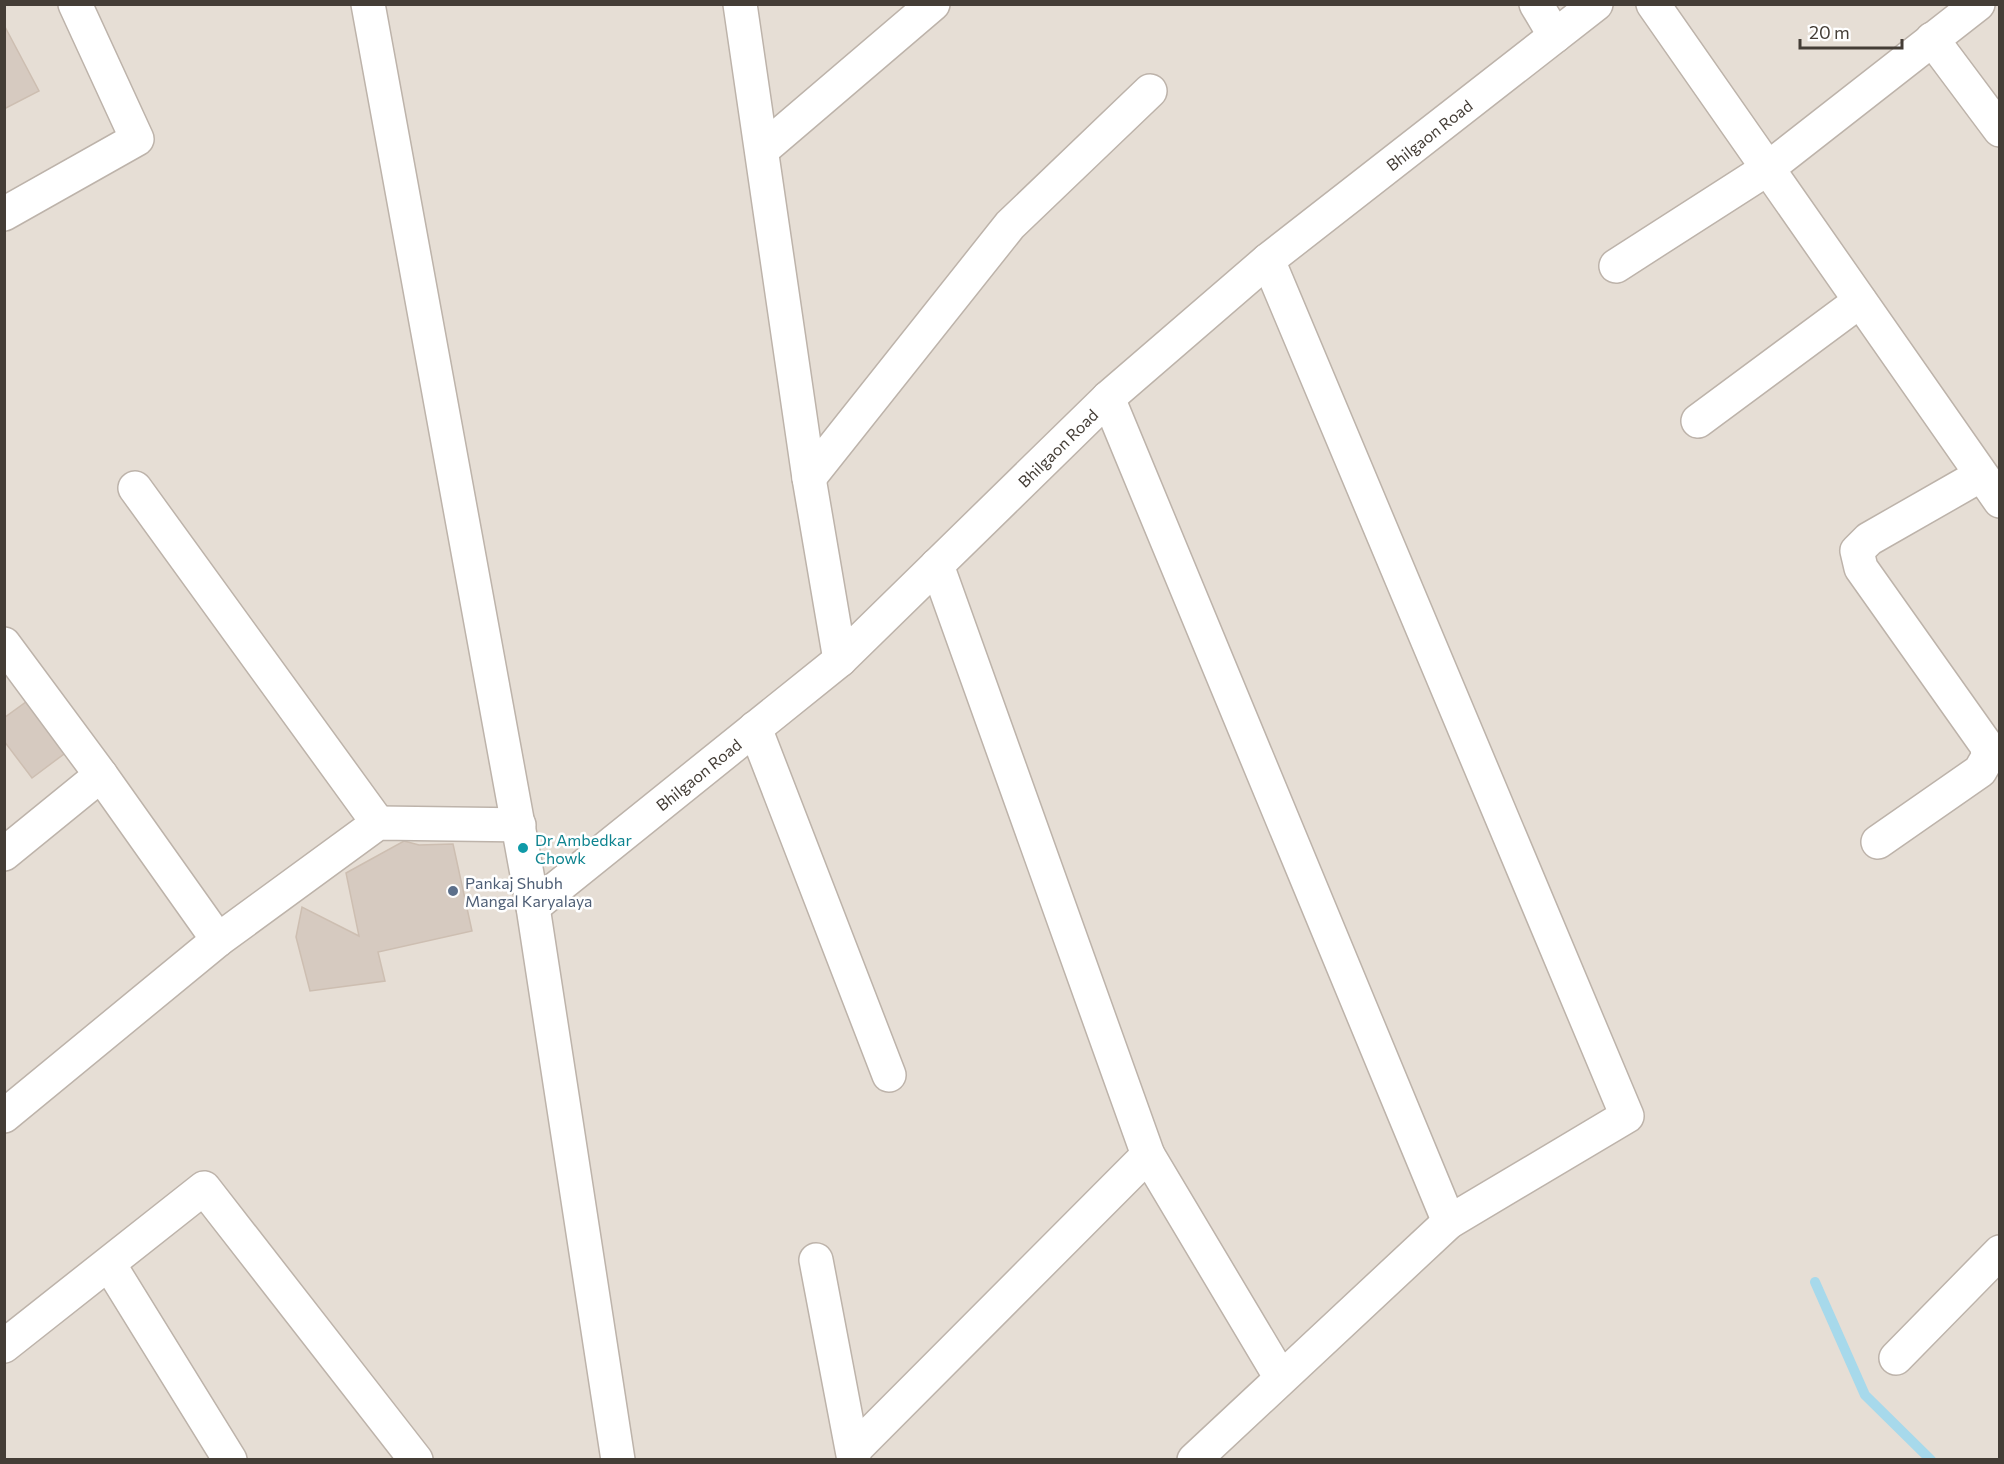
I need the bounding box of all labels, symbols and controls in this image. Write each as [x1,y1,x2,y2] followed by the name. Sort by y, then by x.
[1800,12,1902,50] scale bar
[1809,21,1850,43] text: 20 m
[1382,95,1476,174] street label: Bhilgaon Road
[1014,404,1101,491] street label: Bhilgaon Road
[652,734,745,814] street label: Bhilgaon Road
[535,830,632,867] place label: Dr Ambedkar Chowk
[516,841,530,855] marker: Dr Ambedkar Chowk
[465,873,592,910] place label: Pankaj Shubh Mangal Karyalaya
[446,884,460,898] marker: Pankaj Shubh Mangal Karyalaya

